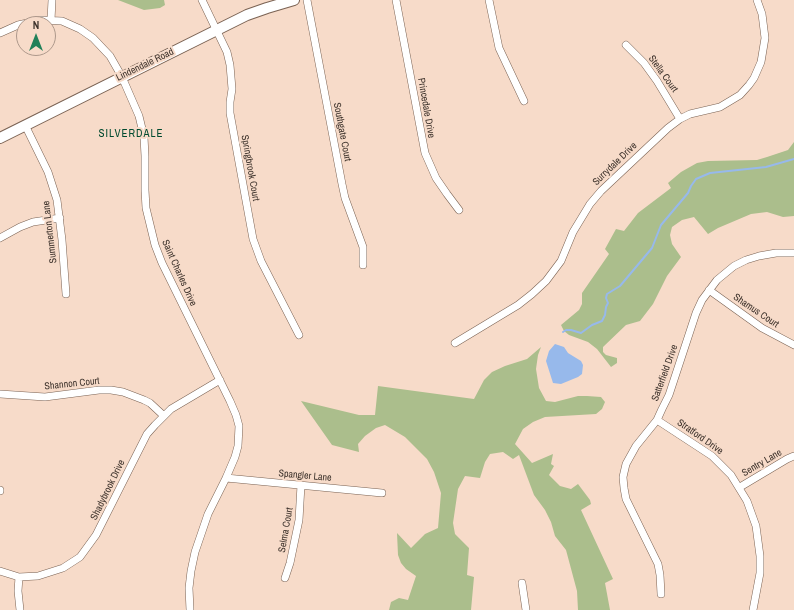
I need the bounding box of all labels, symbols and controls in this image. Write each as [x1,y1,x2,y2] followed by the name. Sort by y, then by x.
[16,16,56,56] north arrow
[33,18,39,32] text: N
[114,46,176,84] street label: Lindendale Road
[646,53,680,95] street label: Stella Court
[415,77,437,139] street label: Princedale Drive
[330,102,354,162] street label: Southgate Court
[99,127,163,141] district label: SILVERDALE
[238,134,262,202] street label: Springbrook Court
[590,140,640,188] street label: Surrydale Drive
[40,200,60,264] street label: Summerton Lane
[159,238,199,308] street label: Saint Charles Drive
[731,291,781,331] street label: Shamus Court
[649,343,681,403] street label: Satterfield Drive
[44,375,100,393] street label: Shannon Court
[675,417,725,457] street label: Stratford Drive
[740,447,784,479] street label: Sentry Lane
[88,458,128,522] street label: Shadybrook Drive
[278,468,332,484] street label: Spangler Lane
[276,507,296,553] street label: Selma Court

